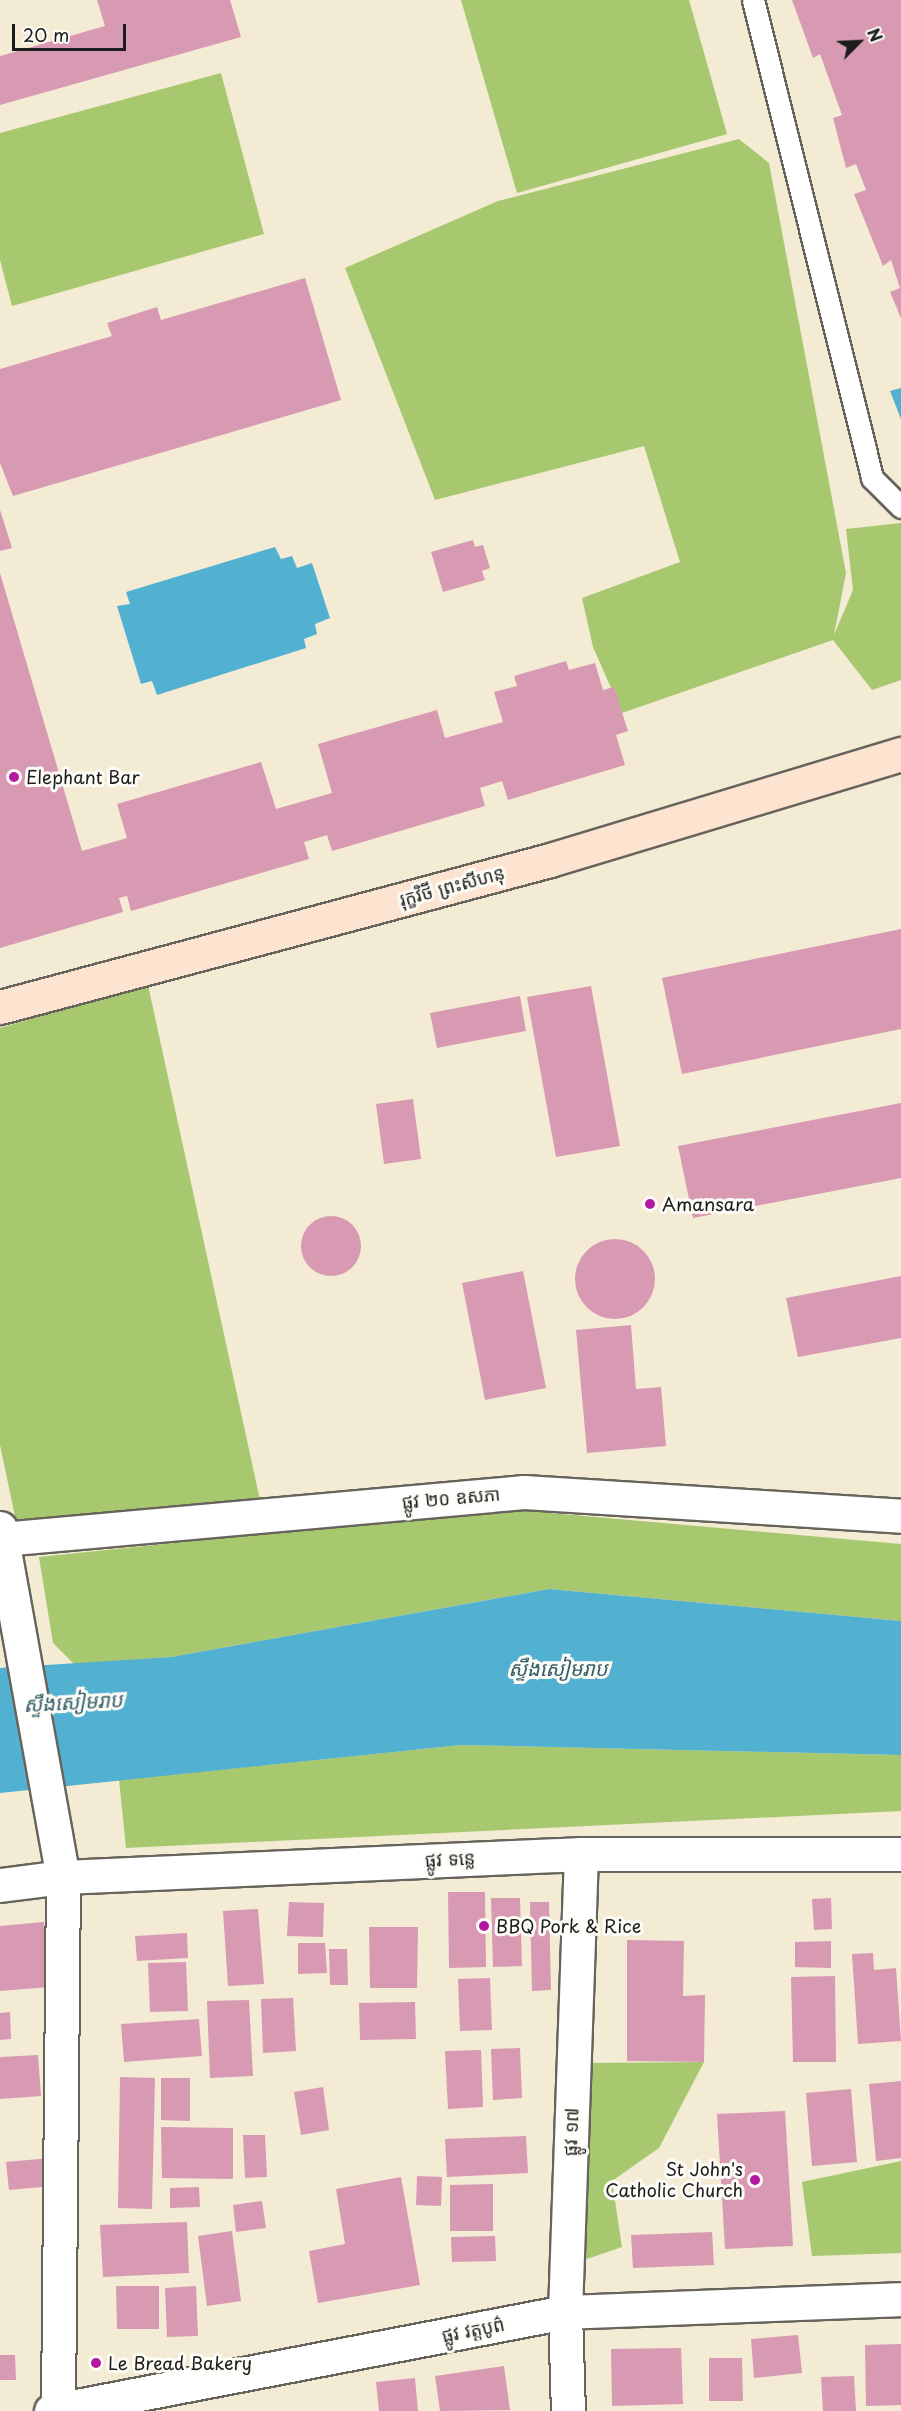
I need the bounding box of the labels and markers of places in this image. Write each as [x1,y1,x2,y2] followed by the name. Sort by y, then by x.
[26,766,140,788] place label: Elephant Bar
[7,770,21,784] marker: Elephant Bar
[662,1193,754,1215] place label: Amansara
[643,1197,657,1211] marker: Amansara
[496,1915,641,1937] place label: BBQ Pork & Rice
[477,1919,491,1933] marker: BBQ Pork & Rice
[604,2159,743,2202] place label: St John's Catholic Church
[748,2173,762,2187] marker: St John's Catholic Church
[108,2352,253,2374] place label: Le Bread Bakery
[89,2356,103,2370] marker: Le Bread Bakery

